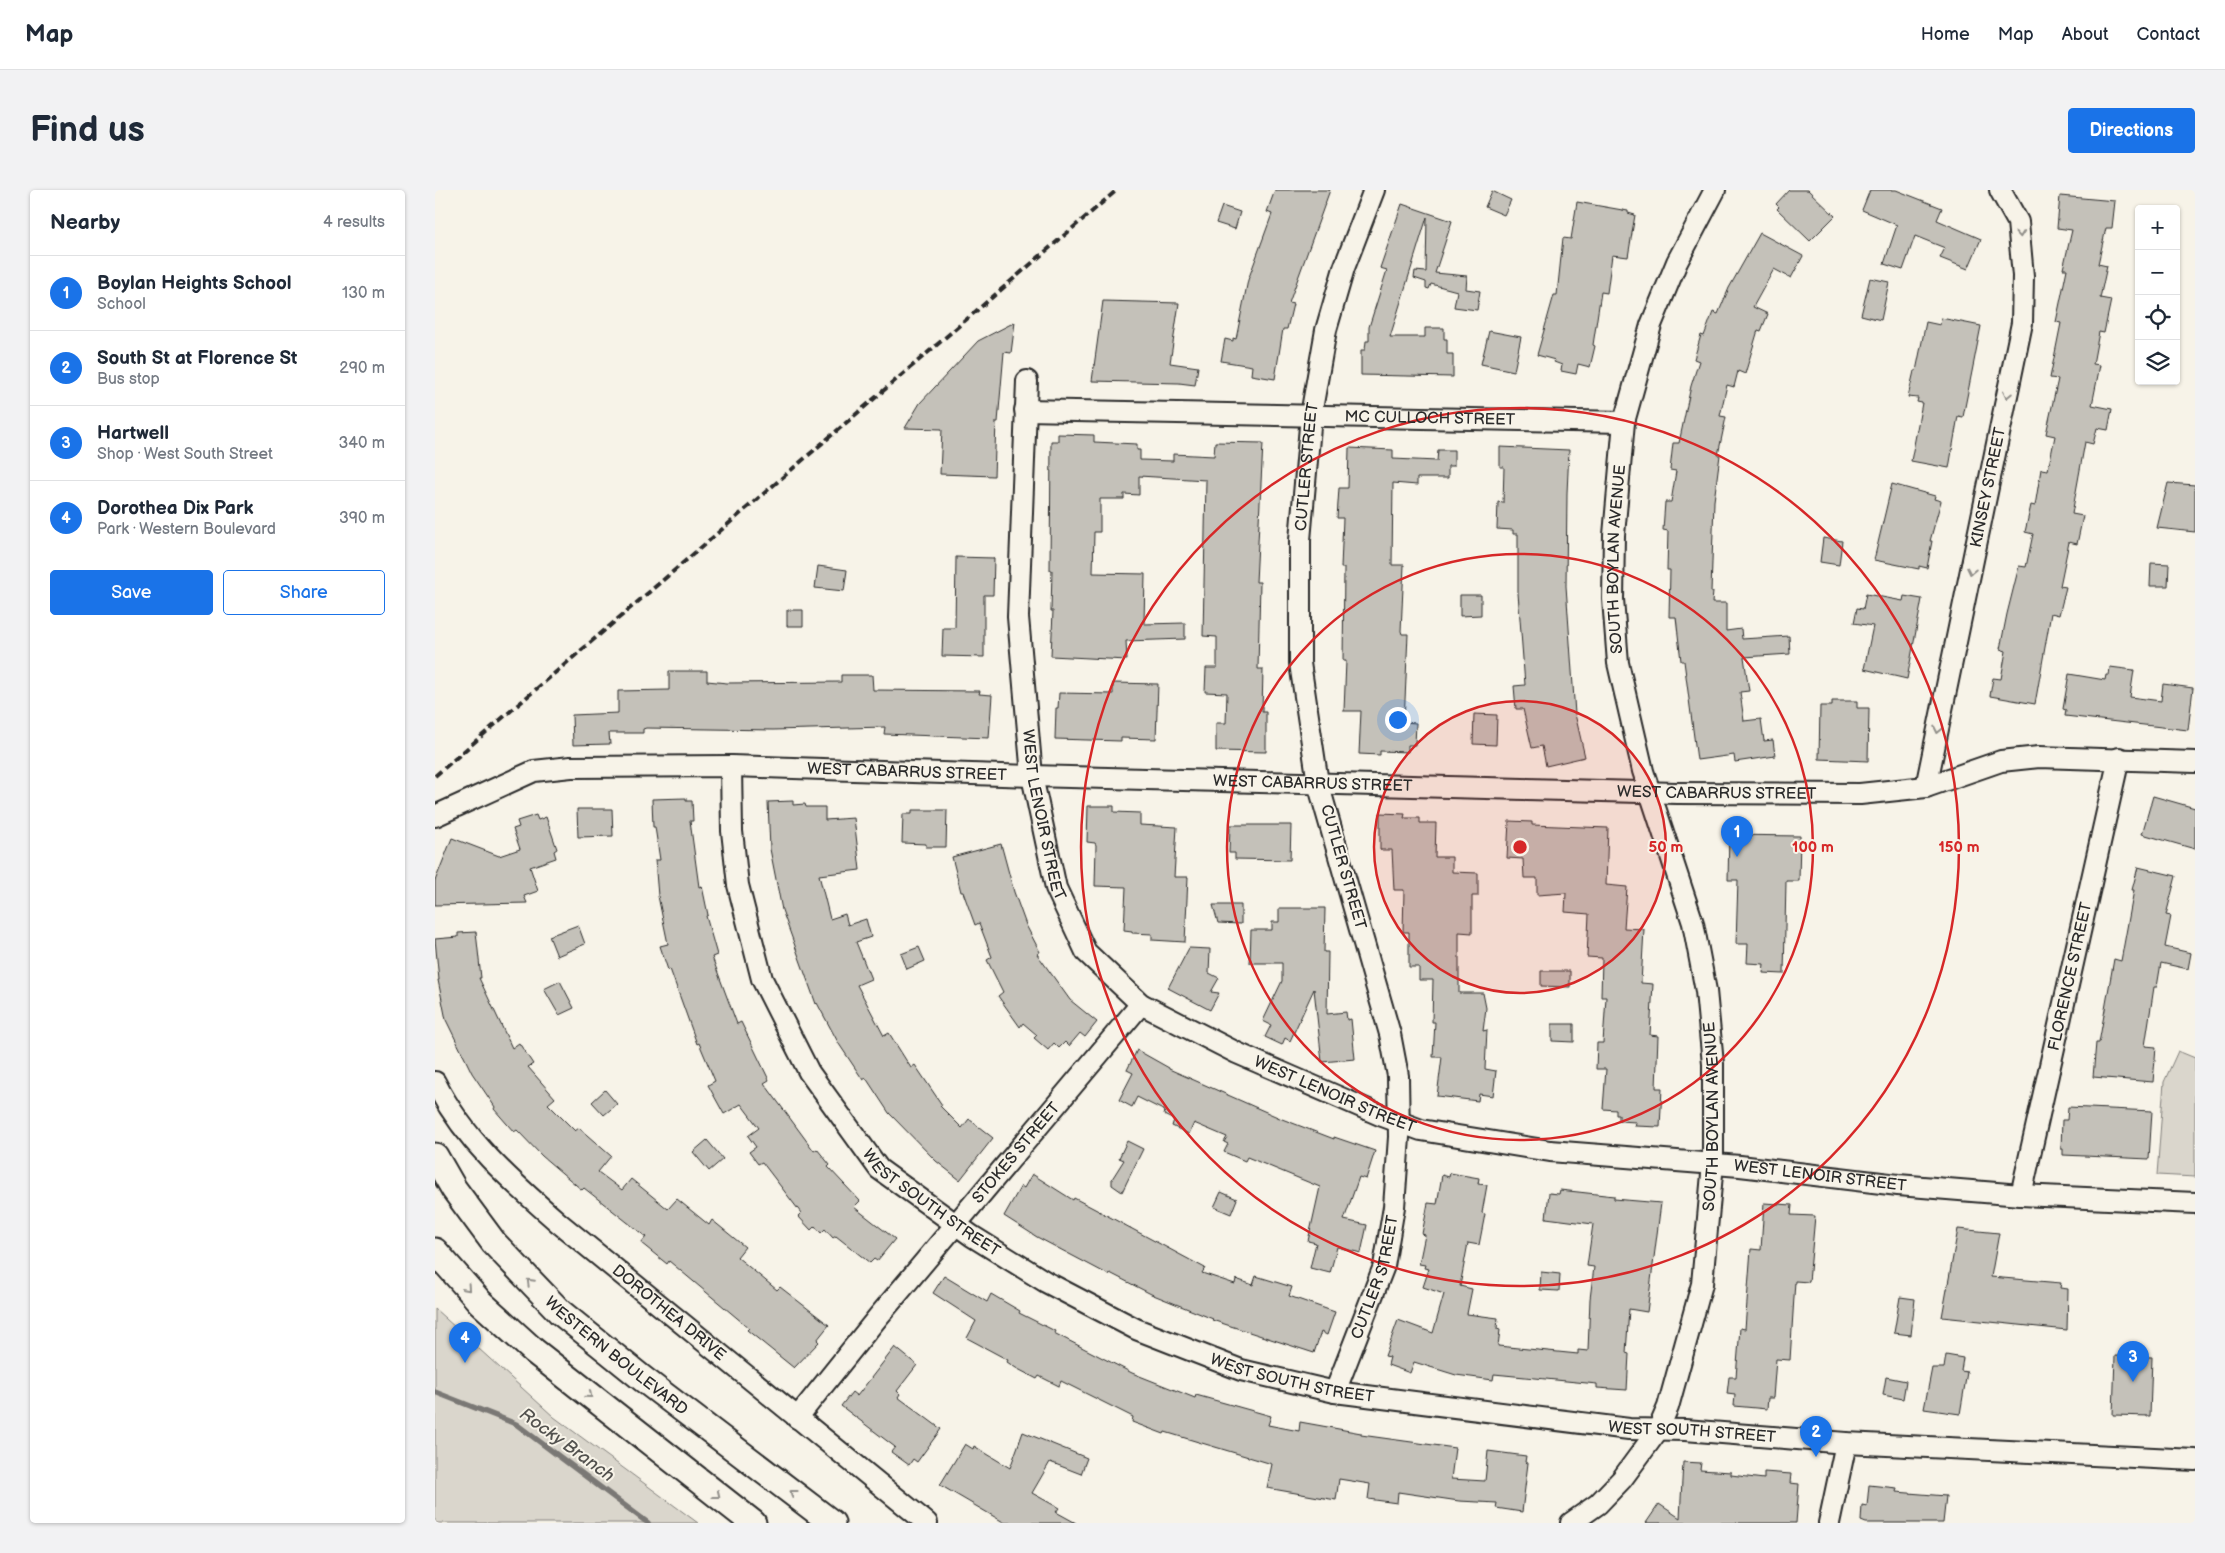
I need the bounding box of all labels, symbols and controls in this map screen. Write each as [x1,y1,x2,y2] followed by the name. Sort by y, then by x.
[25,20,73,49] text: Map
[1921,24,1970,45] text: Home
[1998,24,2034,45] text: Map
[2062,24,2109,45] text: About
[2137,24,2200,45] text: Contact
[2068,108,2195,153] button: Directions
[30,109,145,152] text: Find us
[2135,205,2180,385] map controls
[2135,205,2180,250] button: +
[50,210,120,235] text: Nearby
[323,213,385,232] text: 4 results
[2014,230,2025,238] one-way arrow
[2135,250,2180,295] button: −
[97,272,292,295] text: Boylan Heights School
[63,284,69,303] text: 1
[342,284,385,303] text: 130 m
[97,295,146,314] text: School
[2135,295,2180,340] button: locate
[2135,340,2180,385] button: layers
[97,347,297,370] text: South St at Florence St
[61,359,71,378] text: 2
[339,359,385,378] text: 290 m
[97,370,160,389] text: Bus stop
[2003,390,2013,399] one-way arrow
[1291,401,1323,532] street label: CUTLER STREET
[1344,407,1516,429] street label: MC CULLOCH STREET
[97,422,169,445] text: Hartwell
[1966,425,2010,549] street label: KINSEY STREET
[61,434,71,453] text: 3
[338,434,385,453] text: 340 m
[97,445,273,464] text: Shop · West South Street
[1603,464,1630,655] street label: SOUTH BOYLAN AVENUE
[97,497,254,520] text: Dorothea Dix Park
[61,509,71,528] text: 4
[339,509,385,528] text: 390 m
[97,520,276,539] text: Park · Western Boulevard
[1966,567,1977,576] one-way arrow
[50,570,213,615] button: Save
[223,570,385,615] button: Share
[1385,707,1411,733] your location
[1934,726,1944,735] one-way arrow
[1018,729,1070,904] street label: WEST LENOIR STREET
[807,759,1007,785] street label: WEST CABARRUS STREET
[1213,771,1413,796] street label: WEST CABARRUS STREET
[1617,782,1817,803] street label: WEST CABARRUS STREET
[1316,802,1370,932] street label: CUTLER STREET
[1721,816,1753,857] pin: 1
[1511,838,1529,856] centre of rings
[1649,838,1684,857] text: 50 m
[1792,838,1834,857] text: 100 m
[1938,838,1980,857] text: 150 m
[2044,900,2096,1052] street label: FLORENCE STREET
[1699,1021,1723,1212] street label: SOUTH BOYLAN AVENUE
[1251,1052,1419,1137] street label: WEST LENOIR STREET
[968,1098,1064,1207] street label: STOKES STREET
[858,1145,1004,1261] street label: WEST SOUTH STREET
[1733,1156,1908,1195] street label: WEST LENOIR STREET
[1347,1213,1402,1342] street label: CUTLER STREET
[608,1261,730,1365] street label: DOROTHEA DRIVE
[527,1279,536,1288] one-way arrow
[461,1282,470,1291] one-way arrow
[541,1292,692,1419] street label: WESTERN BOULEVARD
[449,1322,481,1363] pin: 4
[2117,1341,2149,1382] pin: 3
[1207,1349,1376,1406] street label: WEST SOUTH STREET
[583,1389,592,1398] one-way arrow
[516,1404,619,1486] water label: Rocky Branch
[1800,1416,1832,1457] pin: 2
[1607,1417,1777,1447] street label: WEST SOUTH STREET
[711,1489,721,1498] one-way arrow
[790,1491,799,1499] one-way arrow

